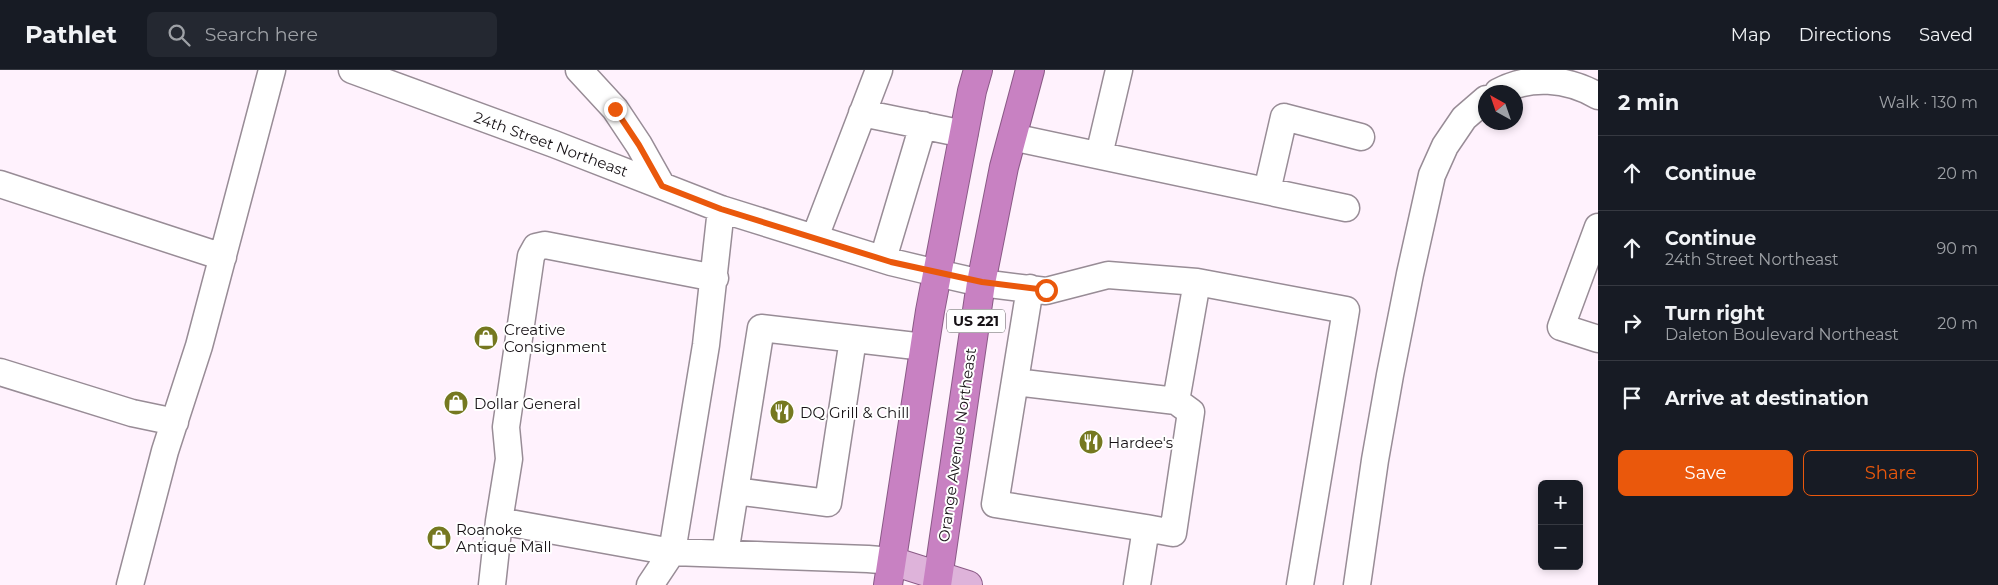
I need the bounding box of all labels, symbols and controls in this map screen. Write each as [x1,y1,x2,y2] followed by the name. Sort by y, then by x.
[147,12,497,57] search box
[25,20,117,49] text: Pathlet
[165,21,193,49] icon: search
[205,23,318,46] text: Search here
[1731,24,1771,46] text: Map
[1799,24,1891,46] text: Directions
[1919,24,1973,46] text: Saved
[1478,85,1523,130] north arrow
[1618,90,1679,115] text: 2 min
[1879,93,1978,112] text: Walk · 130 m
[604,98,627,121] route end
[471,107,631,181] street label: 24th Street Northeast
[1618,159,1646,187] icon: ahead
[1665,162,1756,185] text: Continue
[1937,164,1978,183] text: 20 m
[1665,227,1756,250] text: Continue
[1618,234,1646,262] icon: ahead
[1936,239,1978,258] text: 90 m
[1665,250,1839,269] text: 24th Street Northeast
[1035,279,1058,302] route start
[1665,302,1765,325] text: Turn right
[1618,309,1646,337] icon: right
[947,310,1005,332] road number: US 221
[1937,314,1978,333] text: 20 m
[504,320,607,356] place label: Creative Consignment
[473,325,499,351] shop icon: Creative Consignment
[1665,325,1899,344] text: Daleton Boulevard Northeast
[934,347,980,543] street label: Orange Avenue Northeast
[1618,384,1646,412] icon: arrive
[1665,387,1869,410] text: Arrive at destination
[443,390,469,416] shop icon: Dollar General
[474,394,581,413] place label: Dollar General
[769,399,795,425] restaurant icon: DQ Grill & Chill
[800,403,909,422] place label: DQ Grill & Chill
[1078,429,1104,455] restaurant icon: Hardee's
[1108,433,1173,452] place label: Hardee's
[1618,450,1793,496] button: Save
[1803,450,1978,496] button: Share
[1538,480,1583,570] map controls
[1538,480,1583,525] button: +
[456,520,552,556] place label: Roanoke Antique Mall
[426,525,452,551] shop icon: Roanoke Antique Mall
[1538,525,1583,570] button: −

